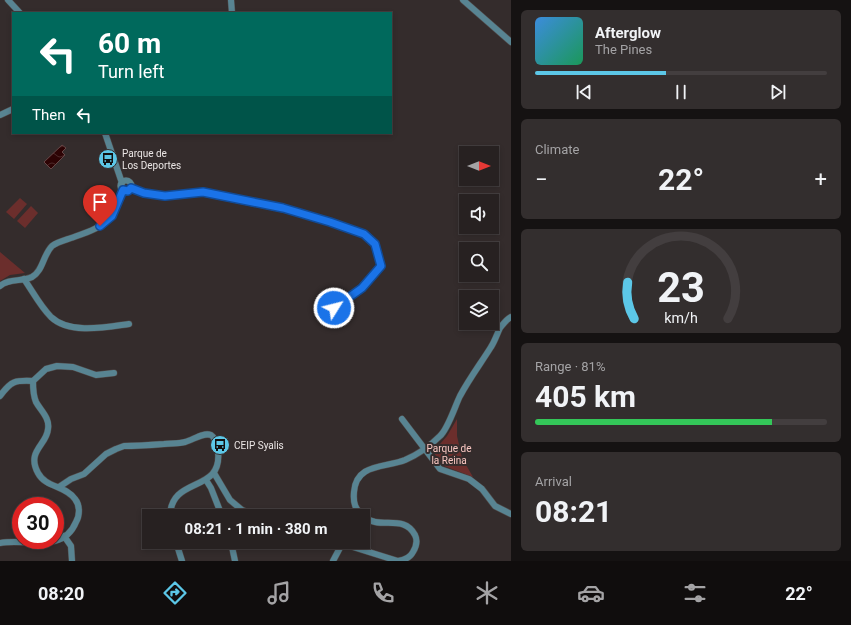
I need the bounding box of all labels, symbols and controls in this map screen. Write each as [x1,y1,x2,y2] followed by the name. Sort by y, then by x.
[595,24,661,42] text: Afterglow
[98,27,161,60] text: 60 m
[32,28,84,80] icon: left
[595,42,652,57] text: The Pines
[98,61,164,82] text: Turn left
[573,81,595,103] icon: previous
[670,81,692,103] icon: pause
[767,81,789,103] icon: next
[73,104,95,126] icon: left
[32,106,65,124] text: Then
[535,142,579,157] text: Climate
[459,146,499,186] north arrow
[459,146,499,330] map controls
[97,148,119,170] bus stop icon: Parque de Los Deportes
[122,148,181,171] place label: Parque de Los Deportes
[658,162,704,197] text: 22°
[535,167,548,192] text: −
[815,167,827,192] text: +
[83,185,117,226] pin
[89,191,111,213] icon: arrive
[459,194,499,234] button: sound
[459,242,499,282] button: search
[657,262,705,311] text: 23
[313,287,355,329] position arrow
[459,290,499,330] button: layers
[664,309,698,325] text: km/h
[535,359,605,374] text: Range · 81%
[535,379,636,414] text: 405 km
[209,434,231,456] bus stop icon: CEIP Syalis
[234,440,284,451] place label: CEIP Syalis
[427,443,471,466] park label: Parque de la Reina
[535,474,572,489] text: Arrival
[535,494,612,529] text: 08:21
[12,497,64,549] speed limit sign: 30
[185,520,327,538] text: 08:21 · 1 min · 380 m
[161,579,189,607] icon: directions
[265,579,293,607] icon: music
[369,579,397,607] icon: phone
[473,579,501,607] icon: climate
[577,579,605,607] icon: car
[681,579,709,607] icon: filters
[38,583,84,604] text: 08:20
[785,583,813,604] text: 22°

